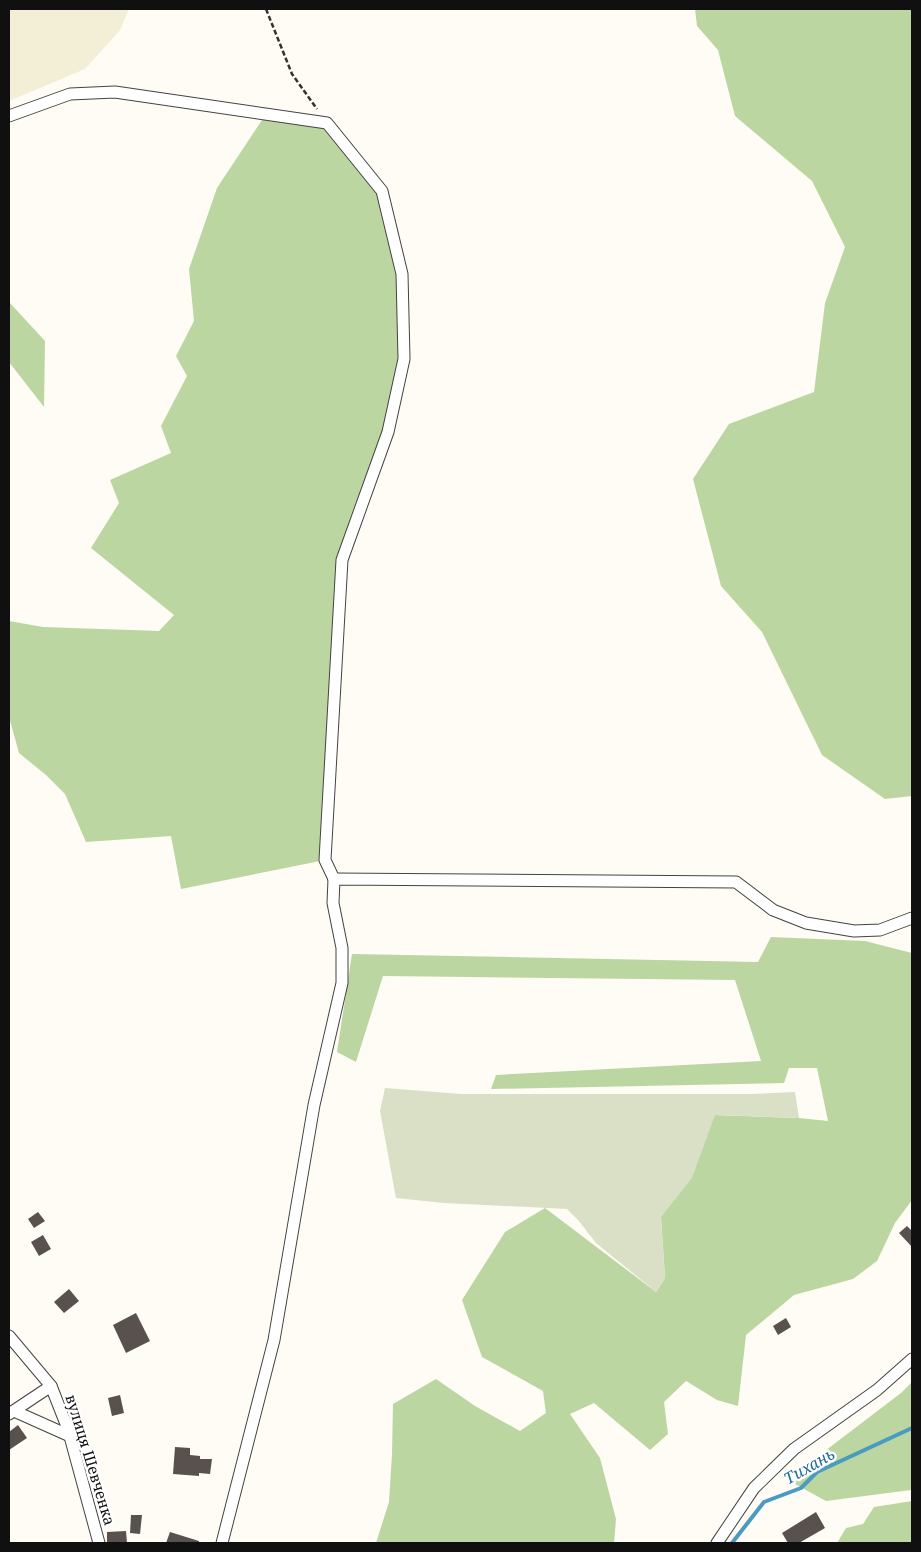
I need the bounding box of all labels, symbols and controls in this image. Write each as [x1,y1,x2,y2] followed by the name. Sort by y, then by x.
[62,1392,120,1528] street label: вулиця Шевченка
[780,1443,838,1489] water label: Тихань

